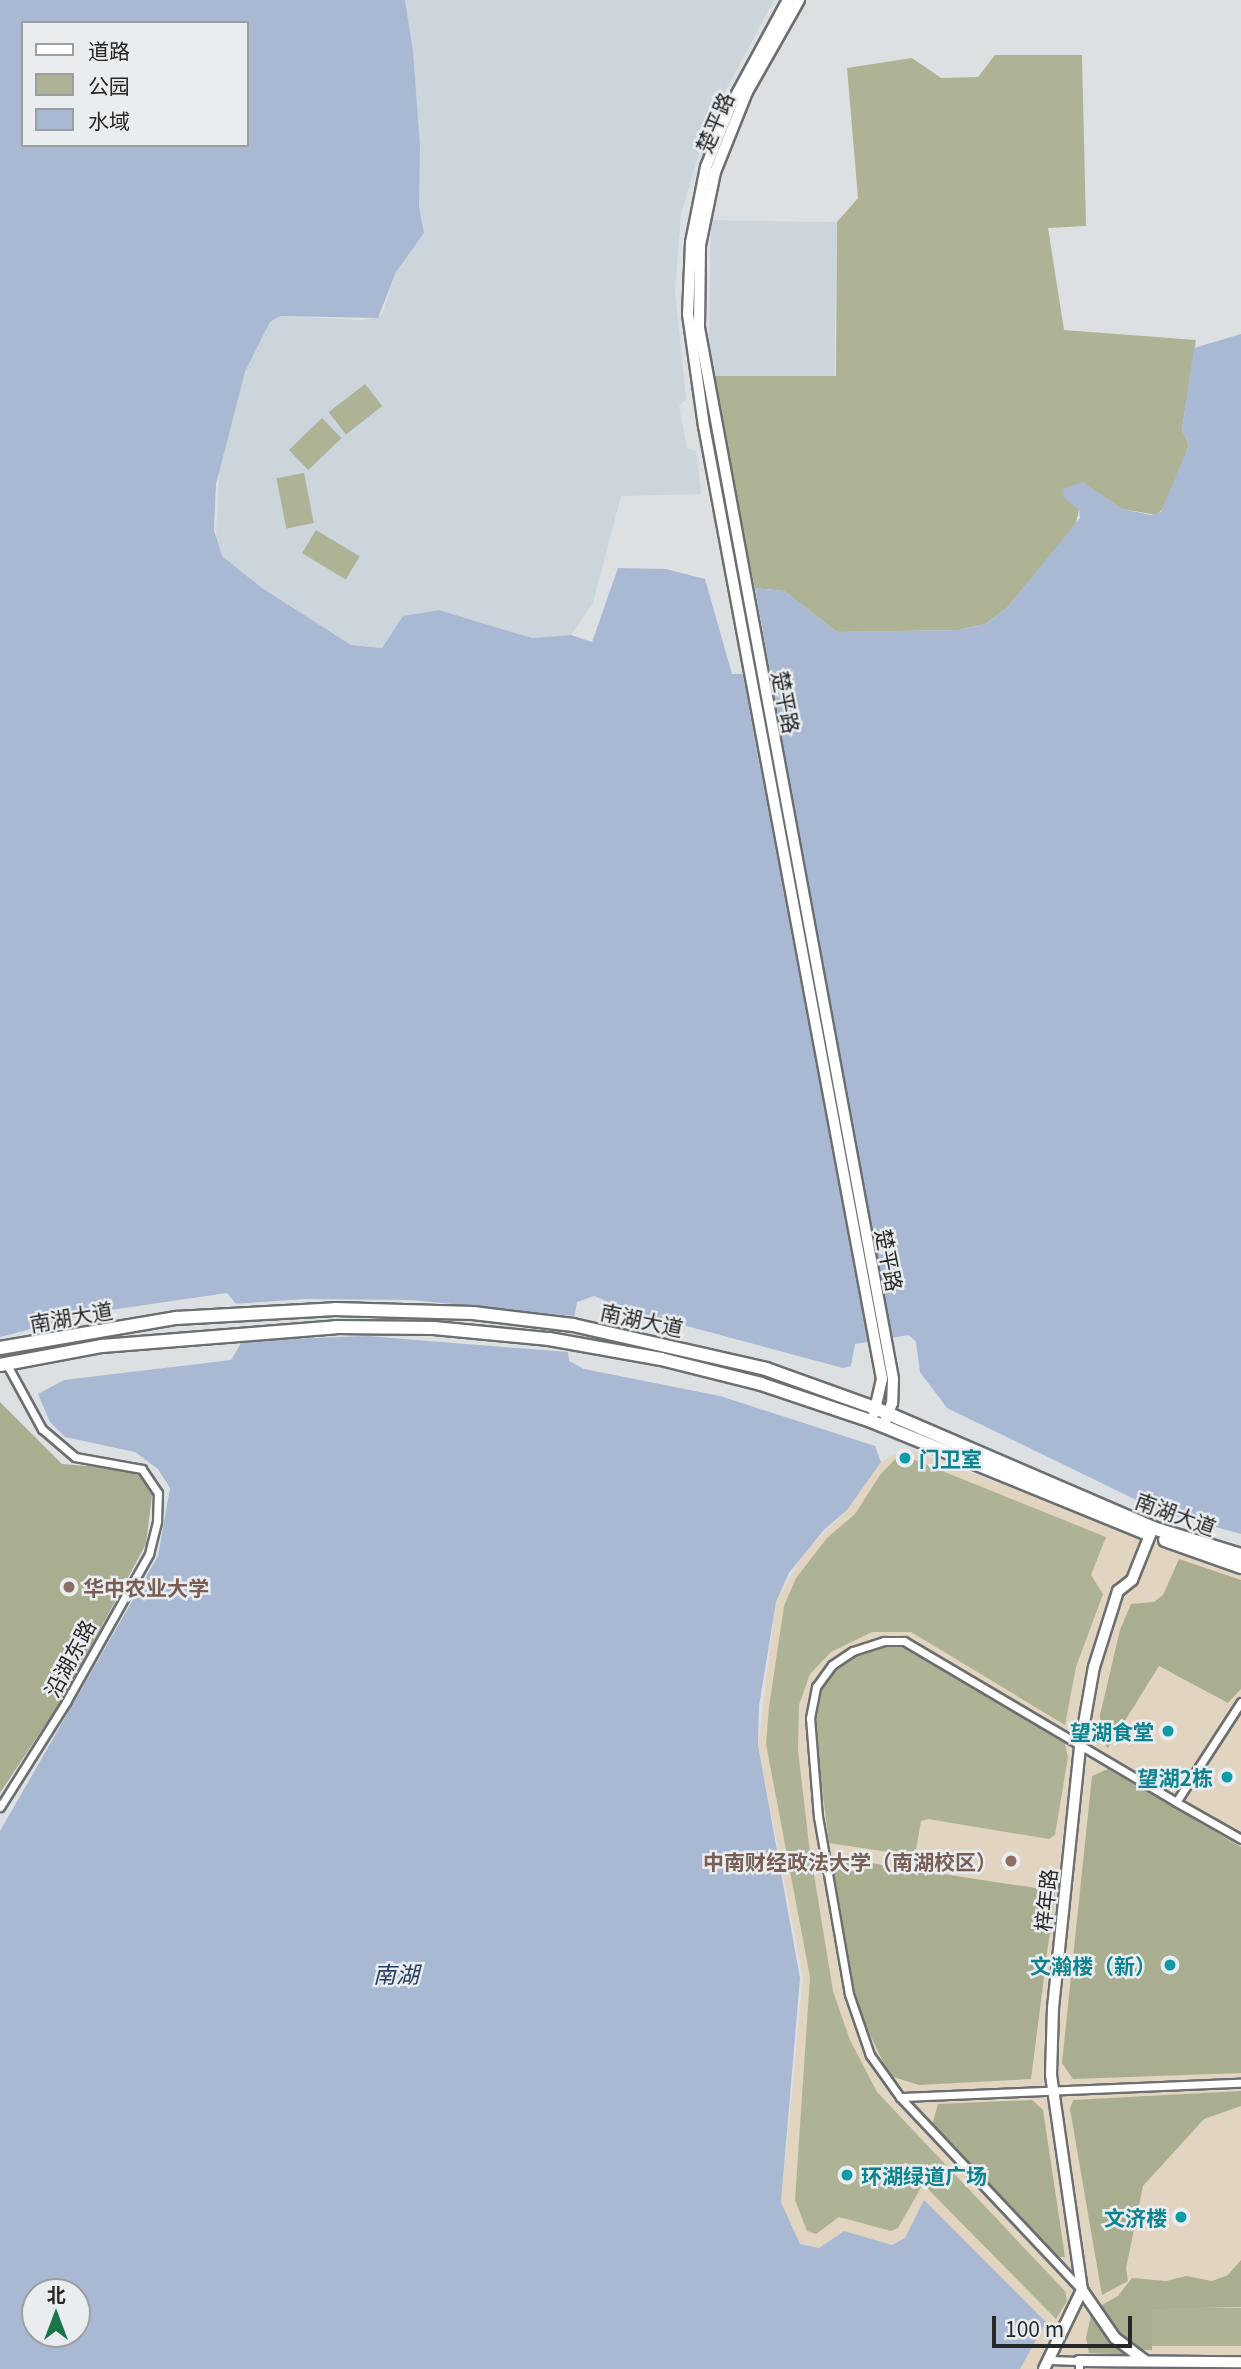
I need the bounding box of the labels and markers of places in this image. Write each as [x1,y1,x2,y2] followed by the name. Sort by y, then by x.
[919,1445,982,1471] place label: 门卫室
[897,1450,913,1466] marker: 门卫室
[83,1574,209,1600] place label: 华中农业大学
[61,1579,77,1595] marker: 华中农业大学
[1070,1718,1154,1744] place label: 望湖食堂
[1160,1723,1176,1739] marker: 望湖食堂
[1138,1764,1213,1790] place label: 望湖2栋
[1219,1769,1235,1785] marker: 望湖2栋
[703,1848,997,1874] place label: 中南财经政法大学（南湖校区）
[1003,1853,1019,1869] marker: 中南财经政法大学（南湖校区）
[1030,1952,1156,1978] place label: 文瀚楼（新）
[1162,1957,1178,1973] marker: 文瀚楼（新）
[861,2162,987,2188] place label: 环湖绿道广场
[839,2167,855,2183] marker: 环湖绿道广场
[1104,2204,1167,2230] place label: 文济楼
[1173,2209,1189,2225] marker: 文济楼

